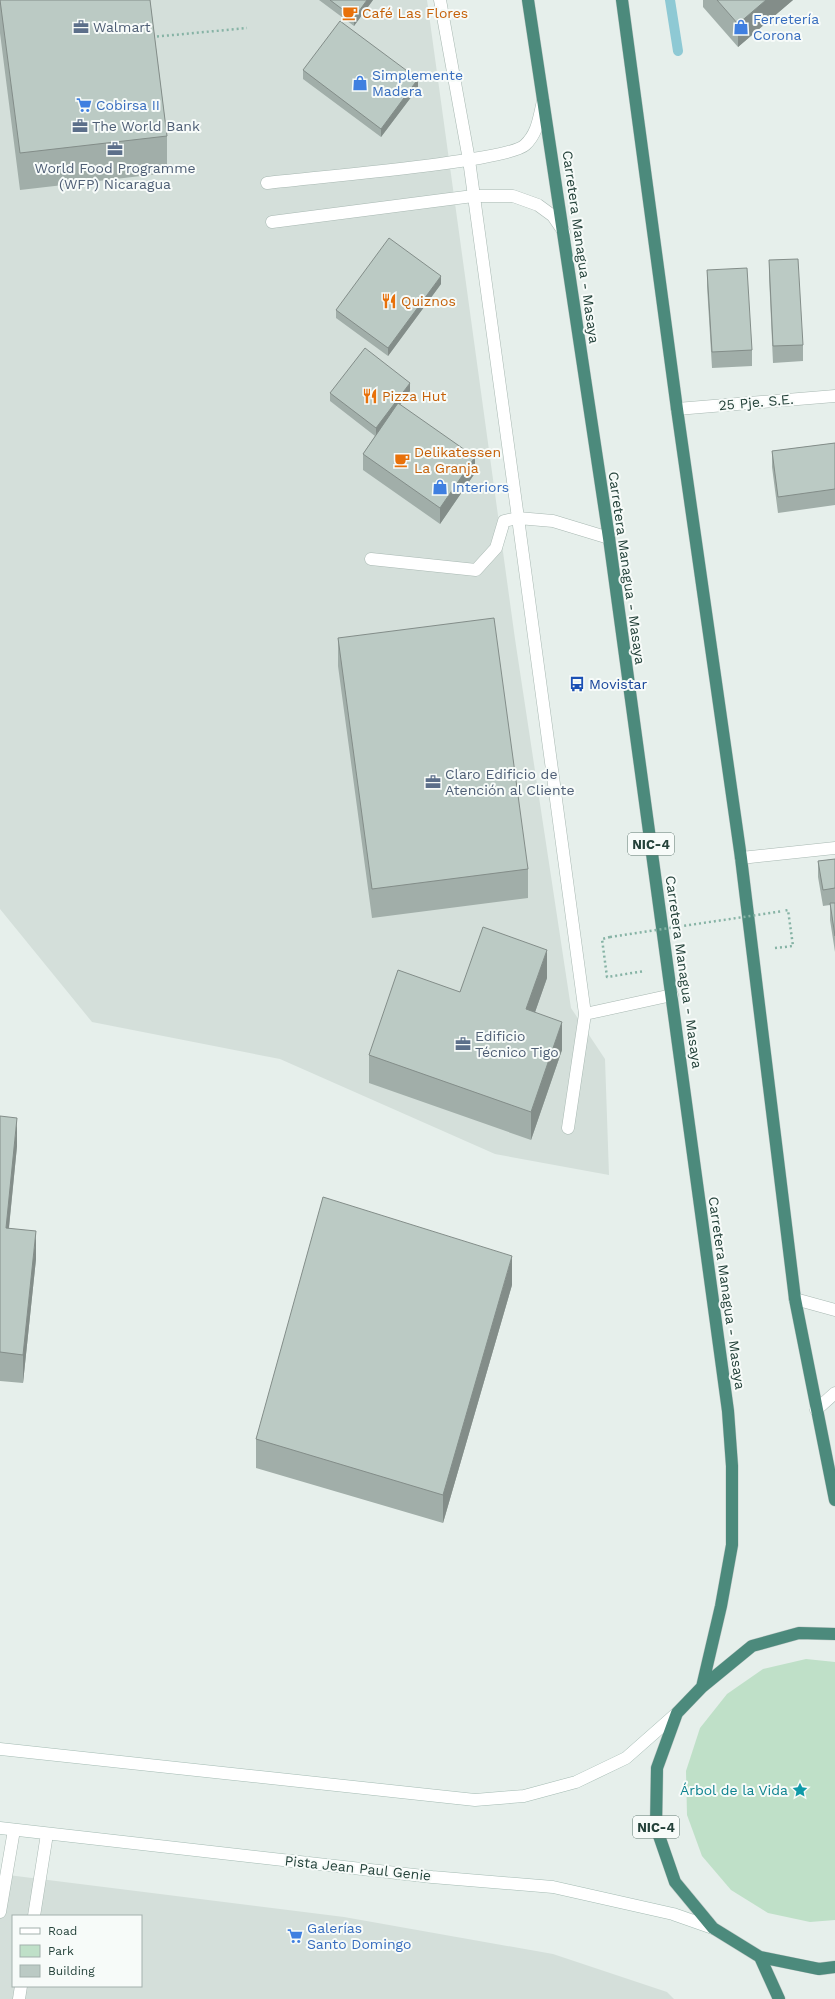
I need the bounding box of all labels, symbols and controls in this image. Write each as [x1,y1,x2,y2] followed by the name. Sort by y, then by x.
[341,4,359,22] cafe icon: Café Las Flores
[362,5,468,21] place label: Café Las Flores
[753,11,819,43] place label: Ferretería Corona
[72,18,90,36] office icon: Walmart
[732,18,750,36] shop icon: Ferretería Corona
[93,19,151,35] place label: Walmart
[372,67,463,99] place label: Simplemente Madera
[351,74,369,92] shop icon: Simplemente Madera
[75,96,93,114] supermarket icon: Cobirsa II
[96,97,160,113] place label: Cobirsa II
[71,117,89,135] office icon: The World Bank
[92,118,200,134] place label: The World Bank
[106,140,124,158] office icon: World Food Programme (WFP) Nicaragua
[560,149,602,345] street label: Carretera Managua - Masaya
[34,160,196,192] place label: World Food Programme (WFP) Nicaragua
[380,292,398,310] restaurant icon: Quiznos
[401,293,456,309] place label: Quiznos
[361,387,379,405] restaurant icon: Pizza Hut
[382,388,446,404] place label: Pizza Hut
[718,391,794,413] street label: 25 Pje. S.E.
[414,444,501,476] place label: Delikatessen La Granja
[393,451,411,469] cafe icon: Delikatessen La Granja
[606,470,648,666] street label: Carretera Managua - Masaya
[431,478,449,496] shop icon: Interiors
[452,479,509,495] place label: Interiors
[568,675,586,693] bus stop icon: Movistar
[589,676,647,692] place label: Movistar
[445,766,574,798] place label: Claro Edificio de Atención al Cliente
[424,773,442,791] office icon: Claro Edificio de Atención al Cliente
[628,833,674,855] road number: NIC-4
[663,874,705,1070] street label: Carretera Managua - Masaya
[475,1028,559,1060] place label: Edificio Técnico Tigo
[454,1035,472,1053] office icon: Edificio Técnico Tigo
[706,1195,748,1391] street label: Carretera Managua - Masaya
[791,1781,809,1799] place icon: Árbol de la Vida
[680,1782,788,1798] place label: Árbol de la Vida
[633,1816,679,1838] road number: NIC-4
[284,1852,432,1884] street label: Pista Jean Paul Genie
[12,1915,142,1987] legend
[307,1920,411,1952] place label: Galerías Santo Domingo
[48,1924,77,1938] text: Road
[286,1927,304,1945] supermarket icon: Galerías Santo Domingo
[48,1944,74,1958] text: Park
[48,1964,95,1978] text: Building

